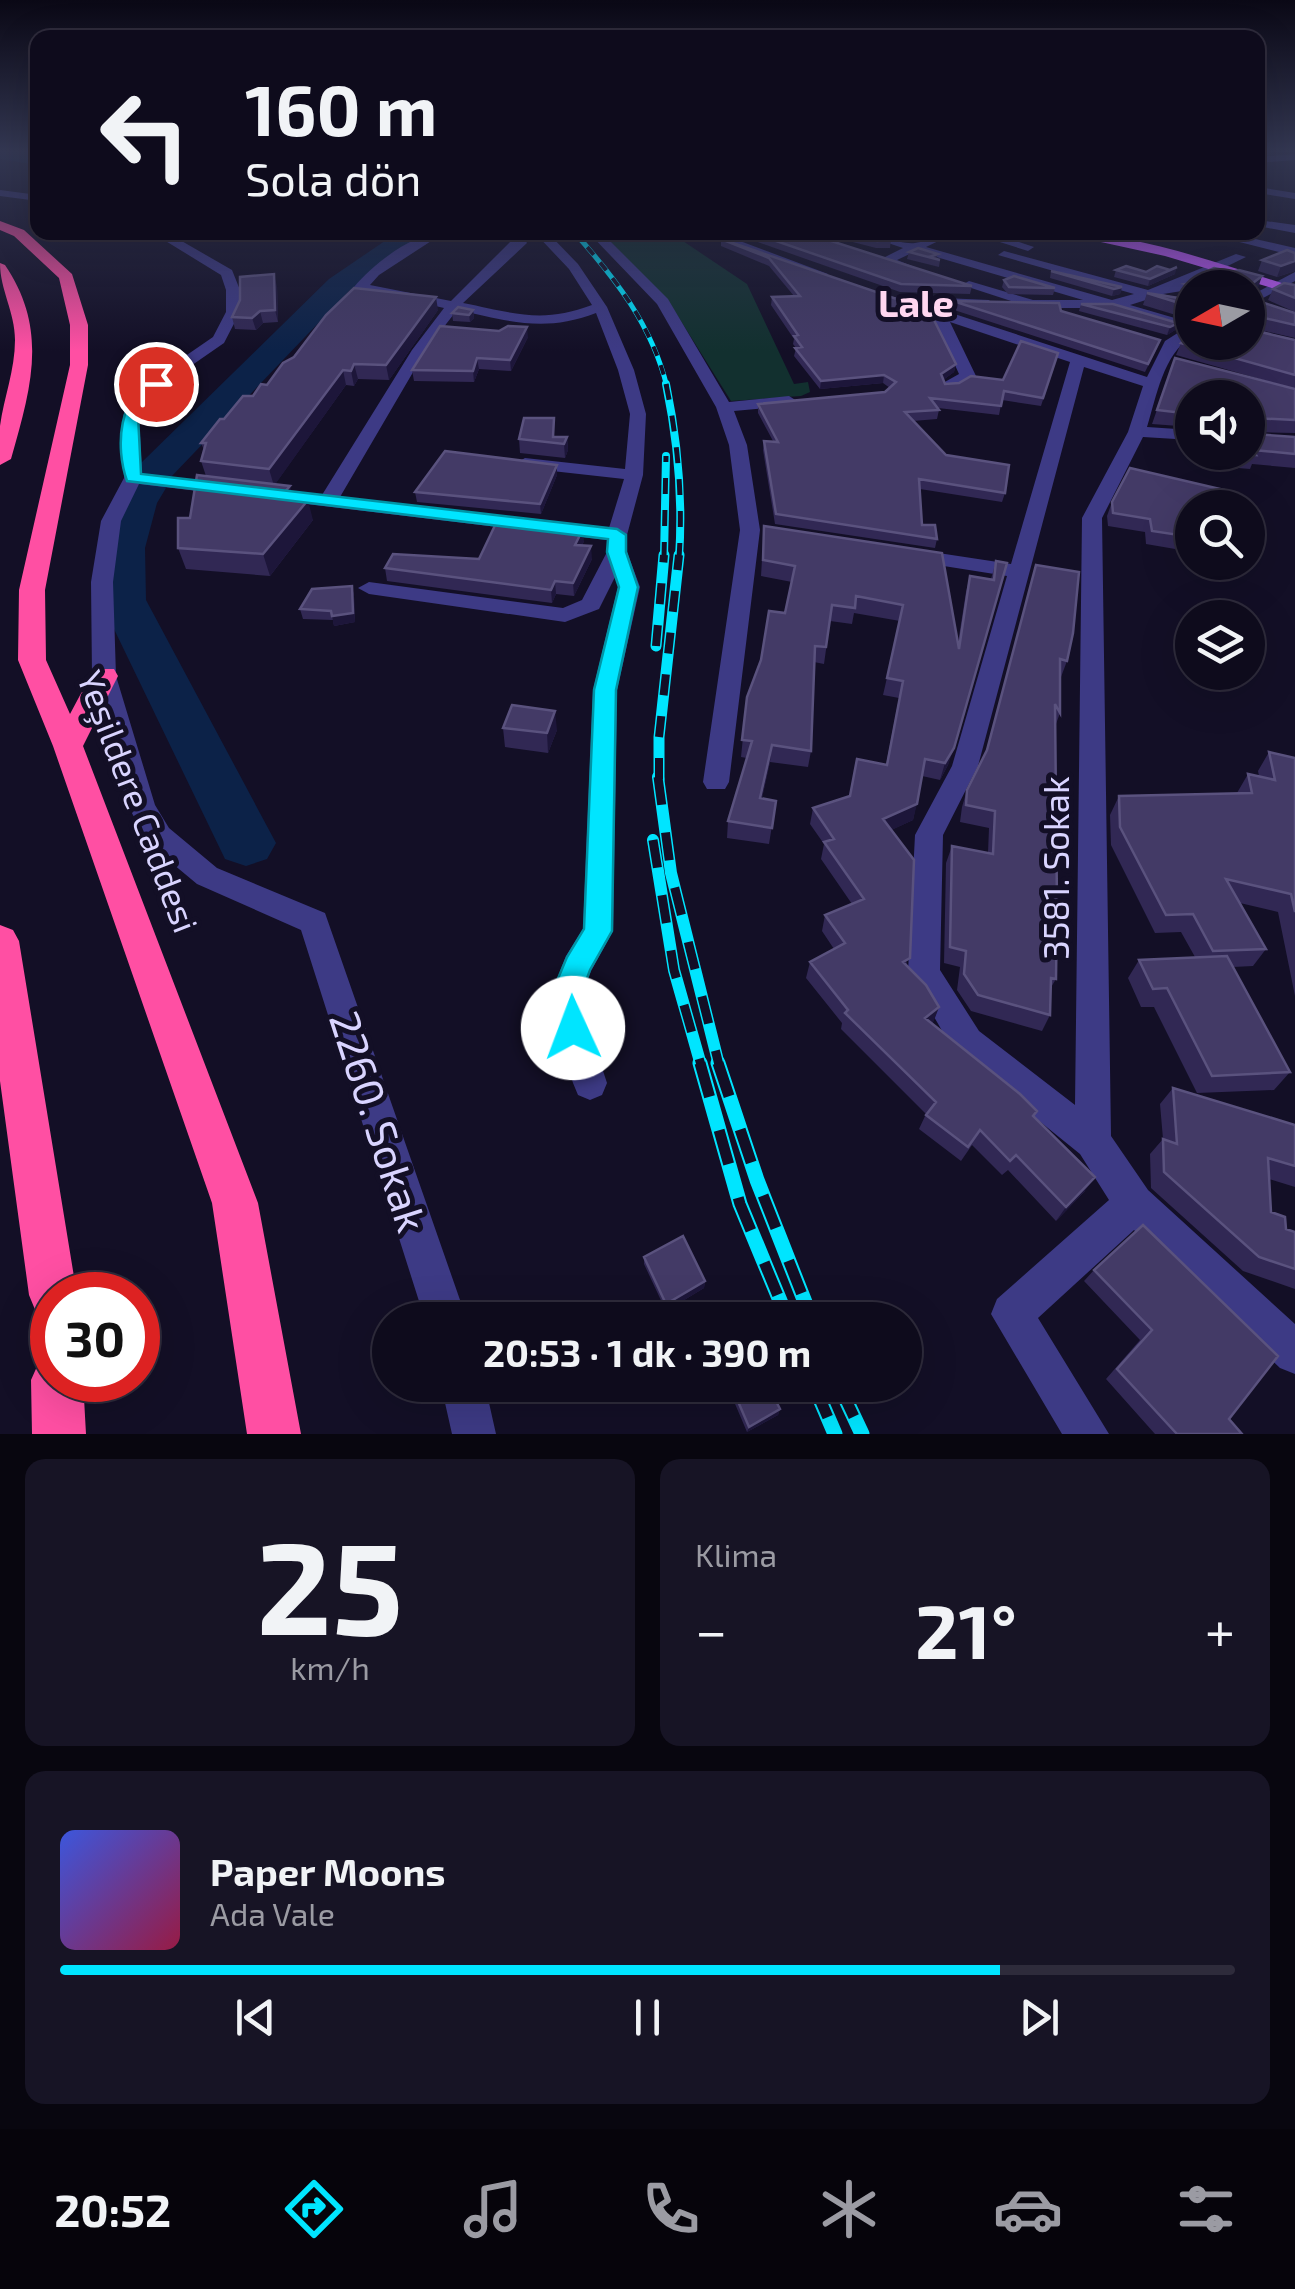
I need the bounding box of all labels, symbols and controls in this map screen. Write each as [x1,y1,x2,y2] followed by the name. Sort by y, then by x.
[245,66,438,150] text: 160 m
[80,70,210,200] icon: left
[245,151,421,205] text: Sola dön
[1175,270,1265,360] north arrow
[1175,270,1265,690] map controls
[878,279,954,325] district label: Lale
[114,342,199,427] pin
[129,357,184,412] icon: arrive
[1175,380,1265,470] button: sound
[1175,490,1265,580] button: search
[1175,600,1265,690] button: layers
[68,664,208,938] street label: Yeşildere Caddesi
[1034,776,1076,960] street label: 3581. Sokak
[521,976,625,1080] position arrow
[321,1004,439,1238] street label: 2260. Sokak
[30,1272,160,1402] speed limit sign: 30
[483,1329,811,1375] text: 20:53 · 1 dk · 390 m
[256,1505,404,1661] text: 25
[695,1535,777,1573] text: Klima
[915,1584,1017,1674] text: 21°
[695,1596,727,1662] text: −
[1205,1596,1235,1662] text: +
[290,1648,370,1686] text: km/h
[210,1848,446,1894] text: Paper Moons
[210,1894,335,1932] text: Ada Vale
[228,1990,283,2045] icon: previous
[620,1990,675,2045] icon: pause
[1012,1990,1067,2045] icon: next
[279,2174,349,2244] icon: directions
[458,2174,528,2244] icon: music
[636,2174,706,2244] icon: phone
[814,2174,884,2244] icon: climate
[993,2174,1063,2244] icon: car
[1171,2174,1241,2244] icon: filters
[54,2182,171,2236] text: 20:52

